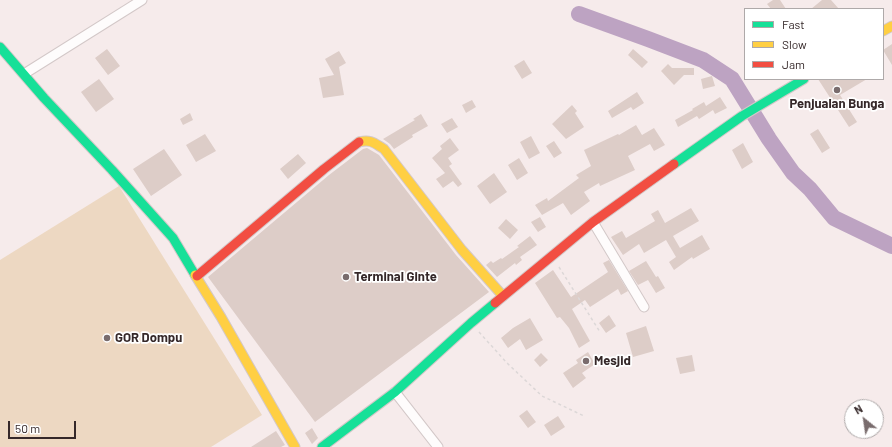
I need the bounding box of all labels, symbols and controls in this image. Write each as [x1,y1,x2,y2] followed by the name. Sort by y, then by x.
[744,8,884,80] legend
[782,17,805,31] text: Fast
[782,37,807,51] text: Slow
[782,57,805,71] text: Jam
[832,85,842,95] marker: Penjualan Bunga
[790,96,884,112] place label: Penjualan Bunga
[354,269,437,285] place label: Terminal Ginte
[341,272,351,282] marker: Terminal Ginte
[115,330,182,346] place label: GOR Dompu
[102,333,112,343] marker: GOR Dompu
[594,353,631,369] place label: Mesjid
[581,356,591,366] marker: Mesjid
[844,399,884,439] north arrow
[852,402,865,417] text: N
[10,413,78,439] scale bar
[15,421,40,435] text: 50 m

